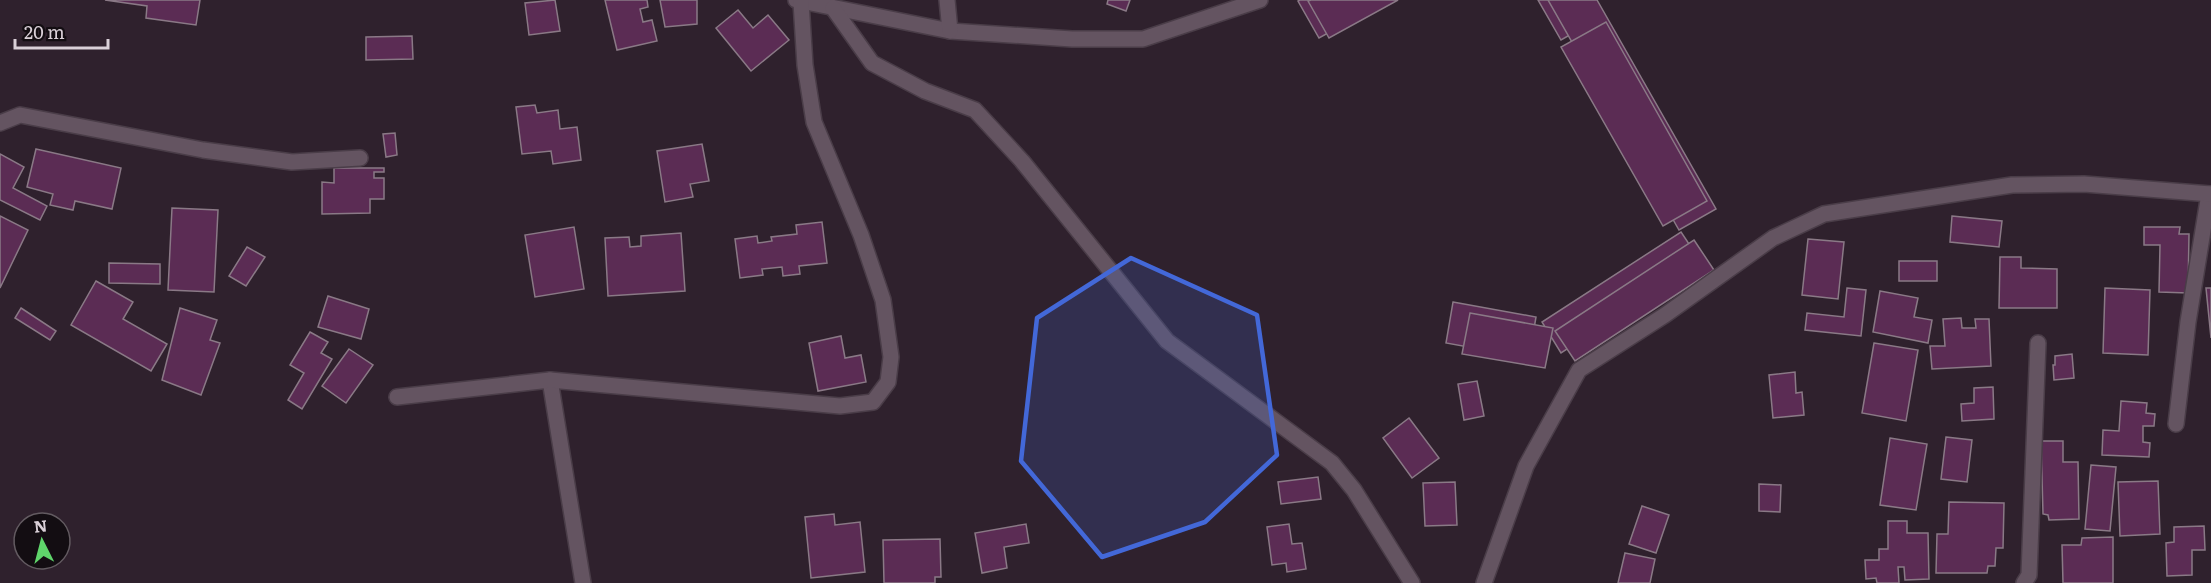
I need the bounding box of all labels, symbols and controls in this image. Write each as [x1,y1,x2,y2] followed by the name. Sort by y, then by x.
[15,12,108,50] scale bar
[24,18,65,45] text: 20 m
[12,511,72,571] north arrow
[32,512,48,538] text: N

